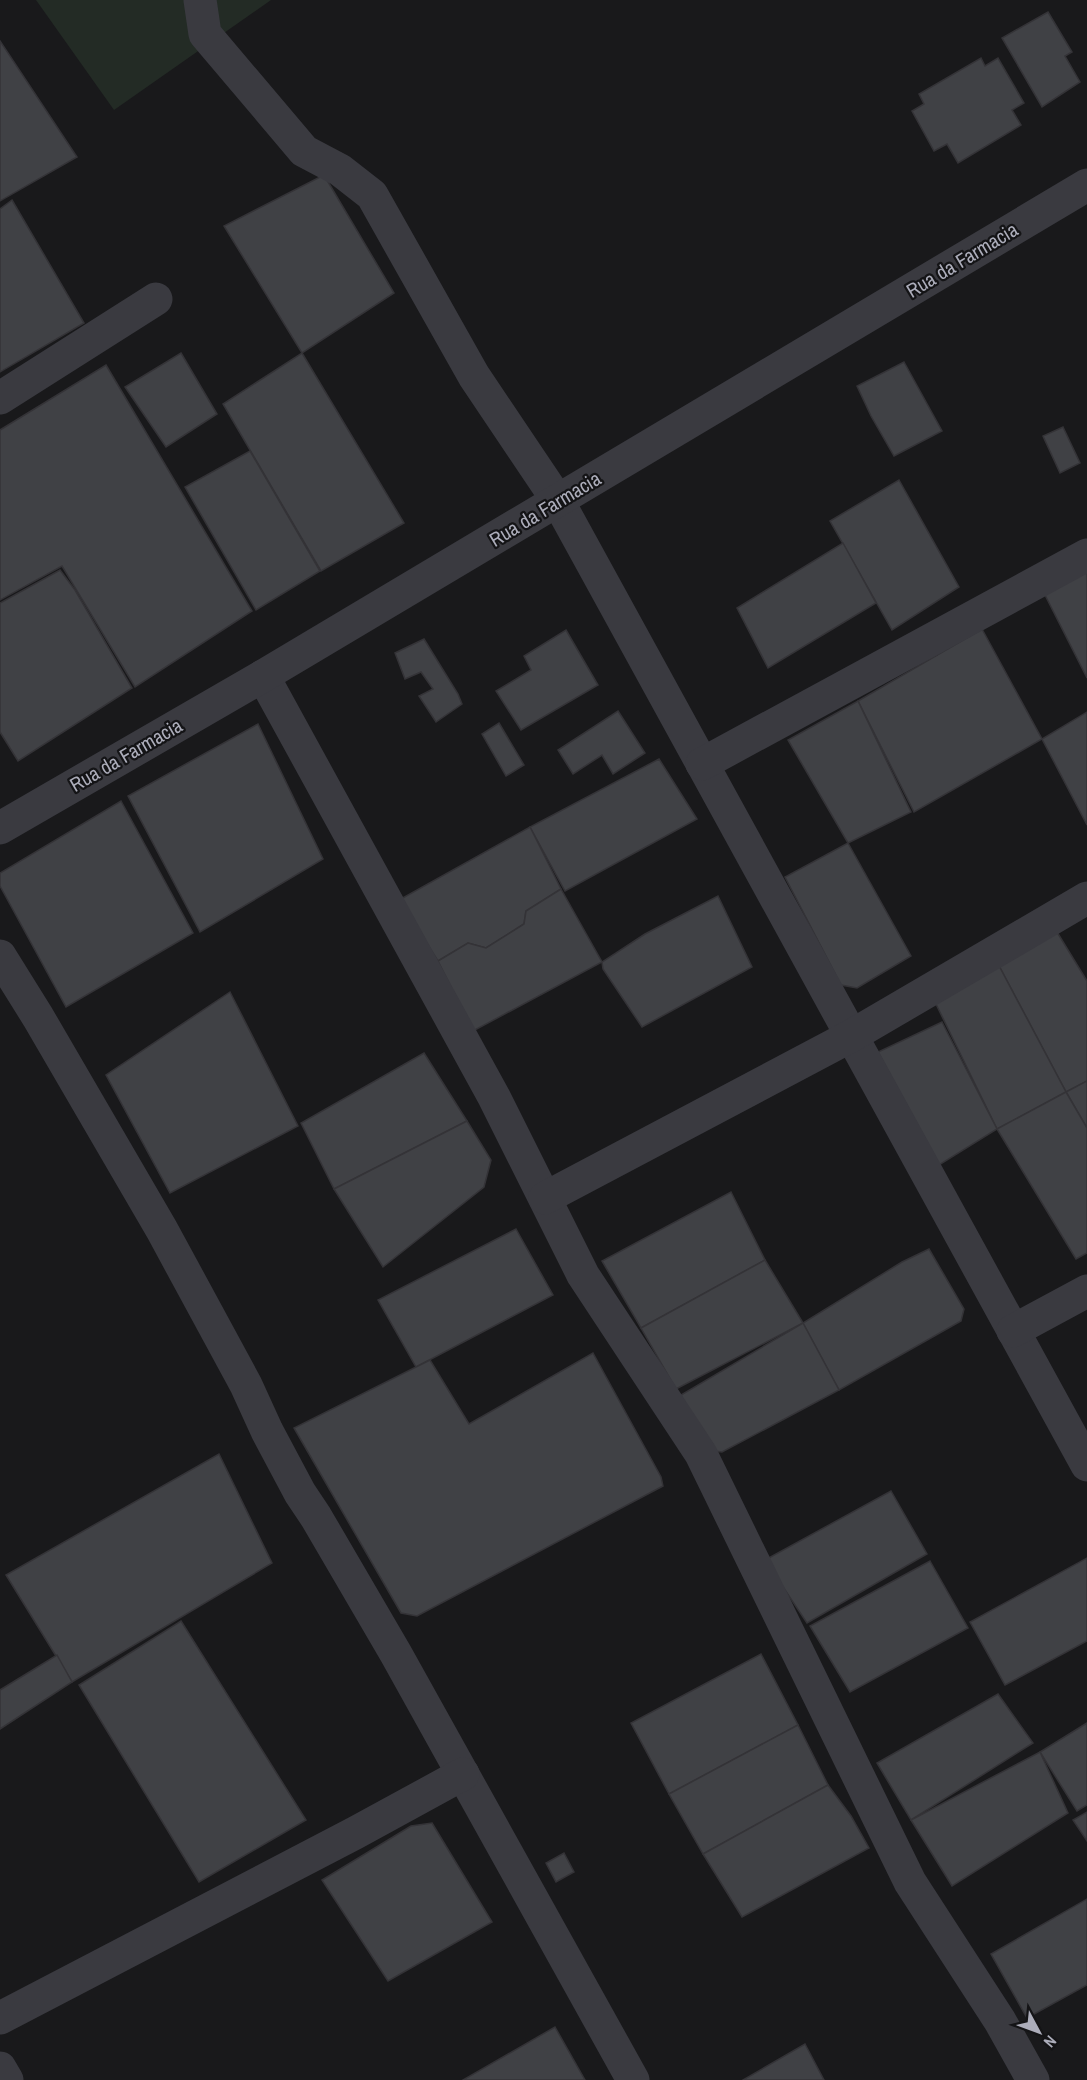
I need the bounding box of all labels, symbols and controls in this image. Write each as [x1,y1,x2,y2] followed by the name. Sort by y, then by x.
[901,216,1023,304] street label: Rua da Farmacia
[484,465,606,553] street label: Rua da Farmacia
[64,711,187,798] street label: Rua da Farmacia
[1009,2002,1069,2062] north arrow
[1039,2031,1062,2053] text: N

